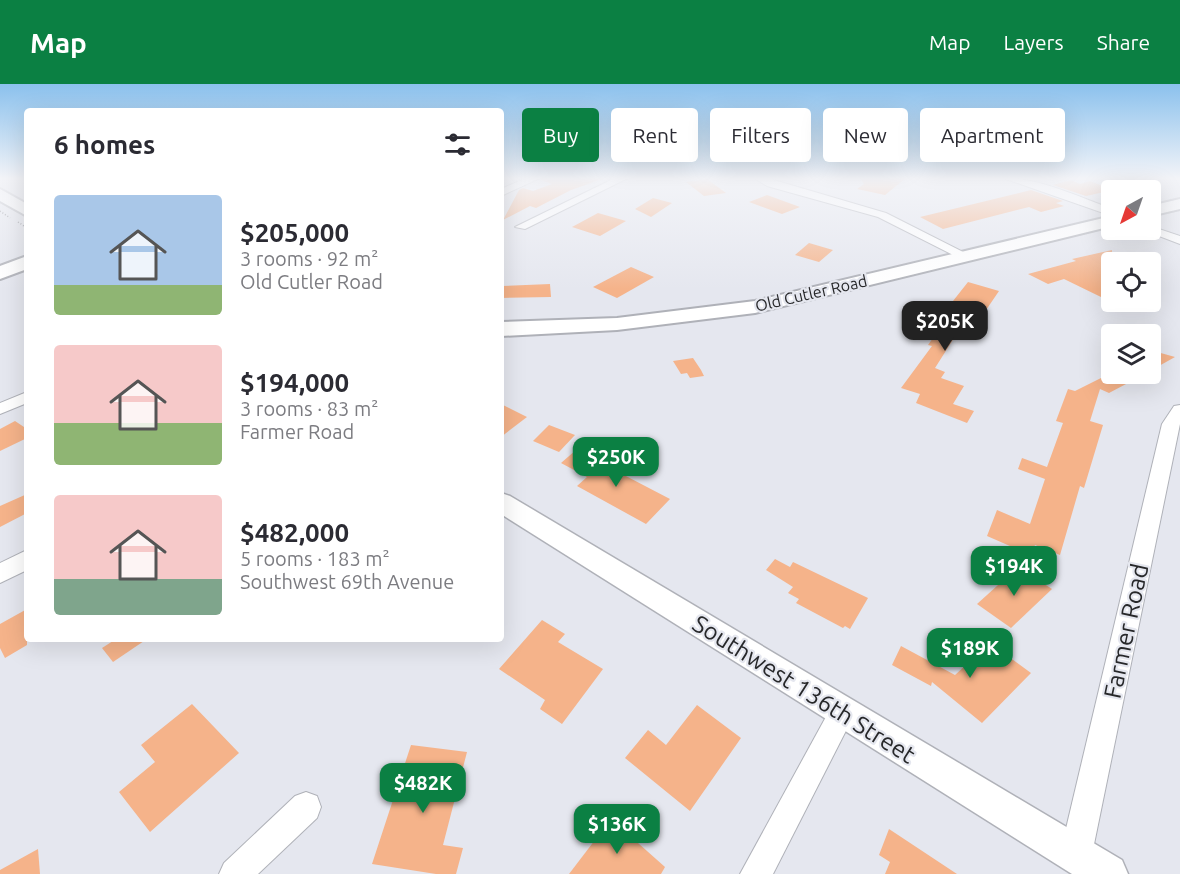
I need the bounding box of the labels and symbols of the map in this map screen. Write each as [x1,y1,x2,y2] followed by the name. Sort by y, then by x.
[1101,180,1161,240] north arrow
[753,271,869,315] street label: Old Cutler Road
[903,301,987,352] pin: $205K
[574,437,658,488] pin: $250K
[972,546,1056,597] pin: $194K
[1099,561,1153,701] street label: Farmer Road
[688,609,921,769] street label: Southwest 136th Street
[928,628,1012,679] pin: $189K
[381,763,465,814] pin: $482K
[575,804,659,855] pin: $136K

